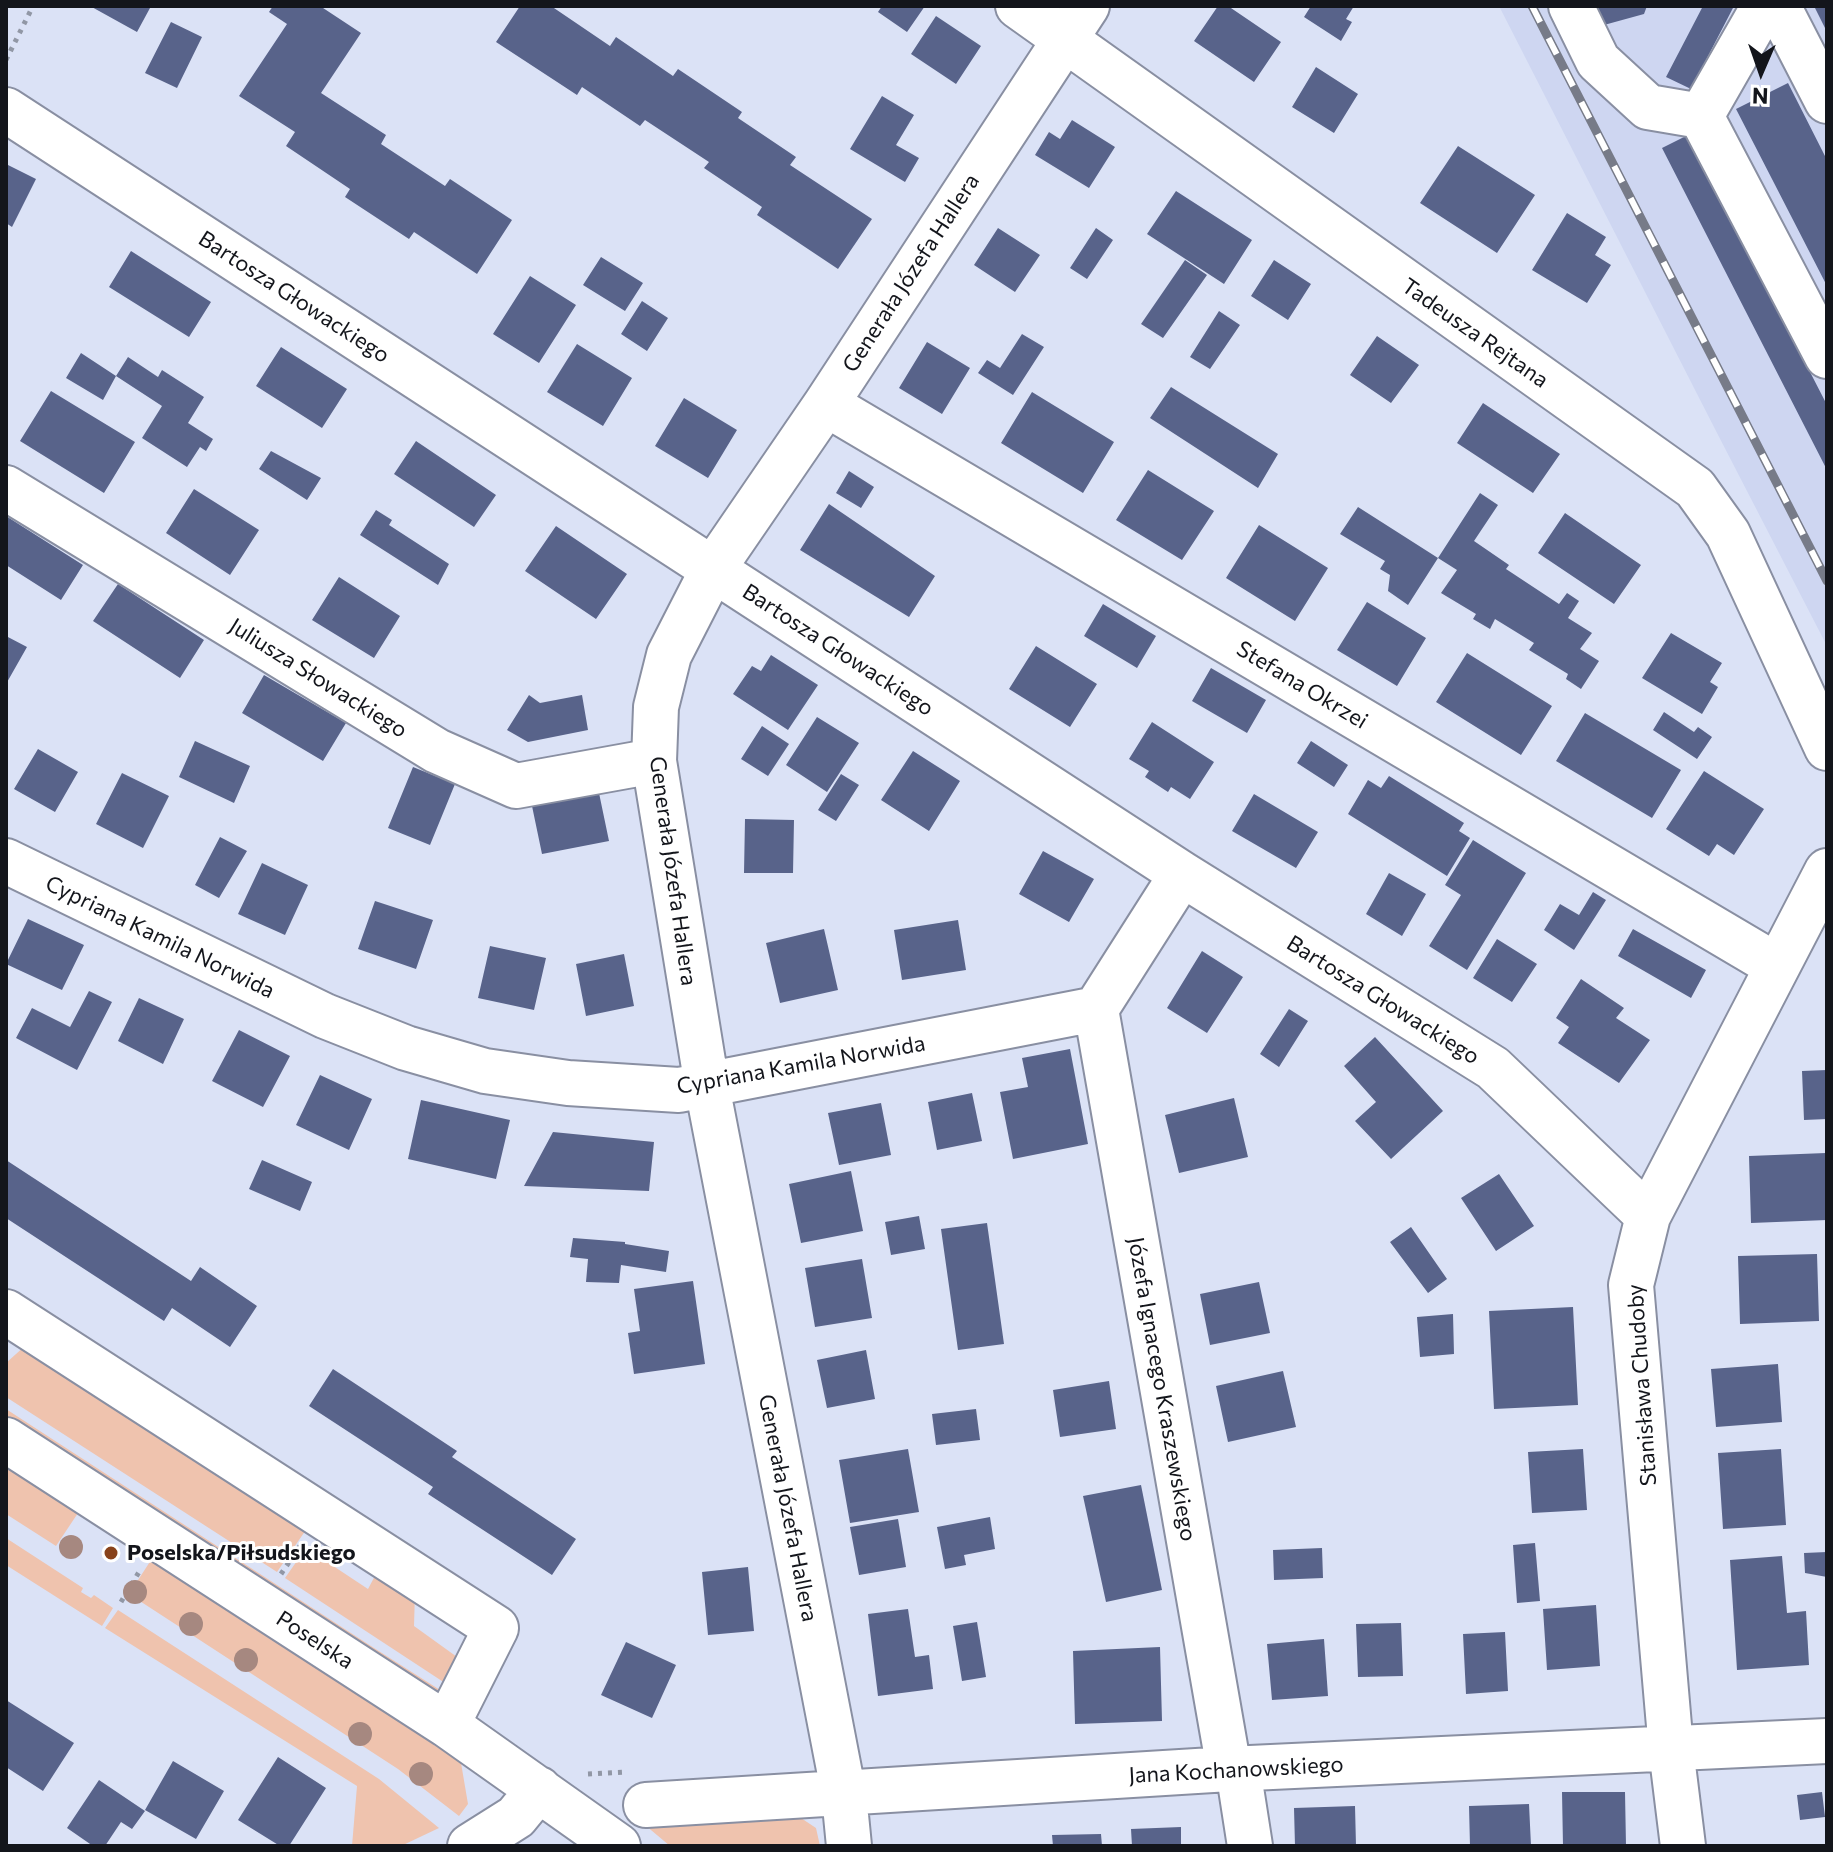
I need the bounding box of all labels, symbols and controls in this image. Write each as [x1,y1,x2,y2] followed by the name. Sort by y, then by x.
[1721,32,1801,112] north arrow
[1751,83,1769,110] text: N
[837,169,985,377] street label: Generała Józefa Hallera
[194,225,394,369] street label: Bartosza Głowackiego
[1397,273,1553,393] street label: Tadeusza Rejtana
[738,578,938,722] street label: Bartosza Głowackiego
[224,612,412,744] street label: Juliusza Słowackiego
[1232,636,1372,734] street label: Stefana Okrzei
[644,755,702,987] street label: Generała Józefa Hallera
[41,870,279,1004] street label: Cypriana Kamila Norwida
[1282,930,1484,1070] street label: Bartosza Głowackiego
[675,1030,927,1100] street label: Cypriana Kamila Norwida
[1122,1235,1202,1543] street label: Józefa Ignacego Kraszewskiego
[1622,1283,1662,1487] street label: Stanisława Chudoby
[753,1392,823,1624] street label: Generała Józefa Hallera
[127,1540,356,1566] place label: Poselska/Piłsudskiego
[102,1544,120,1562] marker: Poselska/Piłsudskiego
[271,1605,359,1675] street label: Poselska
[1128,1751,1344,1789] street label: Jana Kochanowskiego

